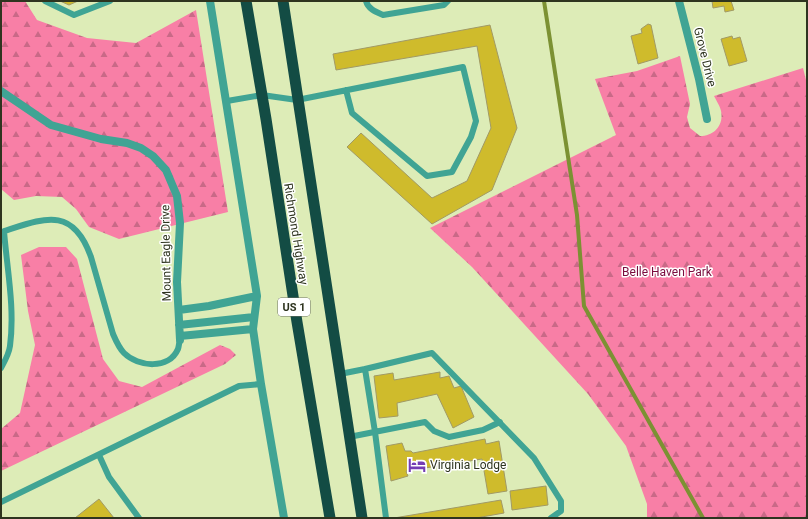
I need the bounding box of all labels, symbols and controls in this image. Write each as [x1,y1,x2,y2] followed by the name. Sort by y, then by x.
[691,26,719,88] street label: Grove Drive
[281,182,311,286] street label: Richmond Highway
[158,204,174,302] street label: Mount Eagle Drive
[622,265,713,279] park label: Belle Haven Park
[278,298,310,316] road number: US 1
[407,455,427,475] hotel icon: Virginia Lodge
[430,458,506,472] place label: Virginia Lodge

